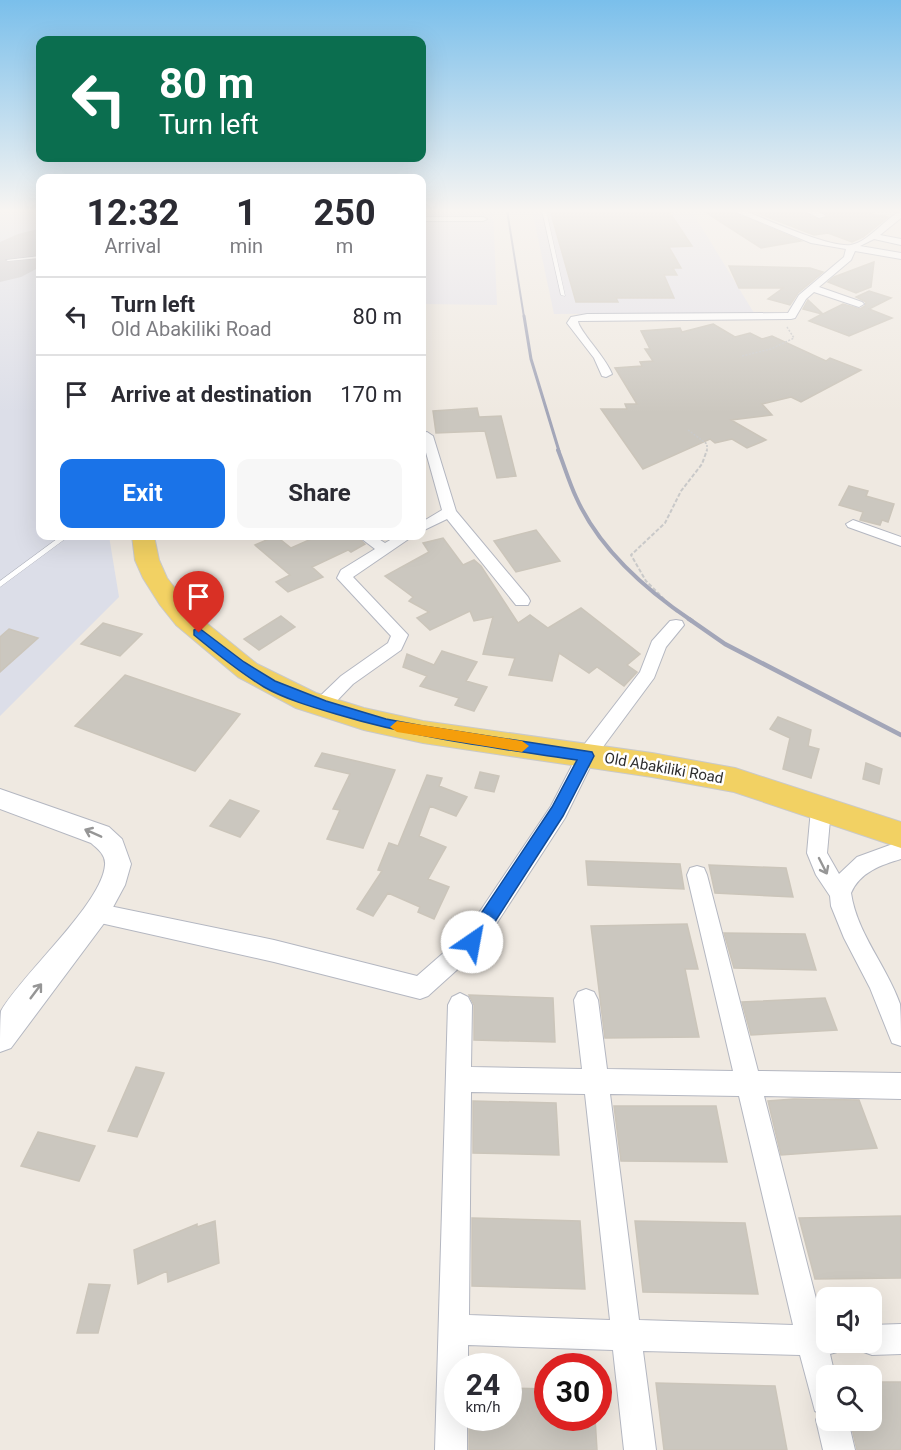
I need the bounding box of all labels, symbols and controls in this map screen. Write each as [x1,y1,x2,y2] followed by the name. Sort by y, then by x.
[159,59,254,108] text: 80 m
[60,60,138,138] icon: left
[159,109,259,141] text: Turn left
[86,192,179,234] text: 12:32
[236,192,257,234] text: 1
[314,192,376,234] text: 250
[104,234,161,258] text: Arrival
[230,234,263,258] text: min
[336,234,353,258] text: m
[111,292,195,317] text: Turn left
[60,300,93,333] icon: left
[353,304,402,329] text: 80 m
[111,317,272,341] text: Old Abakiliki Road
[60,378,93,411] icon: arrive
[111,382,312,407] text: Arrive at destination
[340,382,402,407] text: 170 m
[60,459,225,528] button: Exit
[237,459,402,528] button: Share
[173,571,224,633] pin
[182,580,215,613] icon: arrive
[603,749,725,787] street label: Old Abakiliki Road
[85,827,103,839] one-way arrow
[818,856,829,874] one-way arrow
[440,910,504,974] position arrow
[29,983,42,999] one-way arrow
[816,1287,882,1431] map controls
[816,1287,882,1353] button: sound
[534,1353,612,1431] speed limit sign: 30
[816,1365,882,1431] button: search
[466,1367,500,1402] text: 24
[465,1398,501,1416] text: km/h

